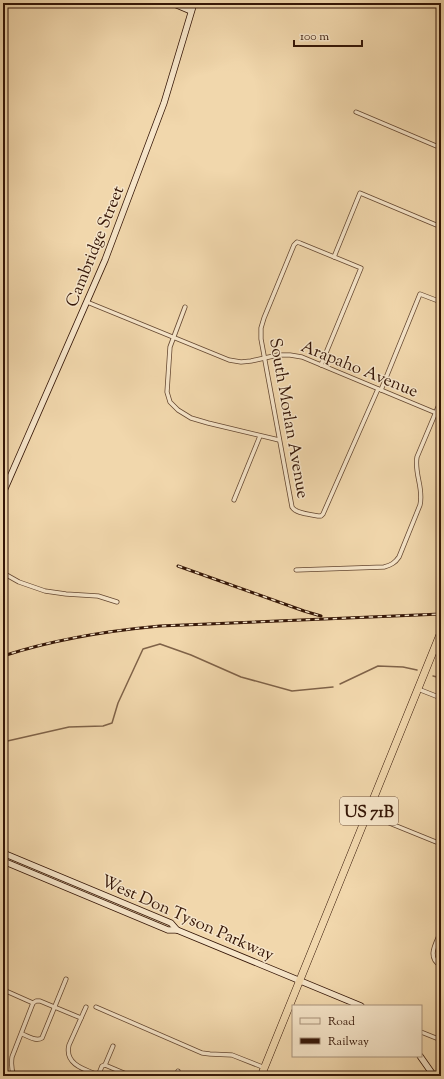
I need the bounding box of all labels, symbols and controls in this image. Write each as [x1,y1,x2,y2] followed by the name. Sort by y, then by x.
[294,22,362,48] scale bar
[300,28,329,46] text: 100 m
[61,182,131,311] street label: Cambridge Street
[297,335,421,404] street label: Arapaho Avenue
[262,336,314,501] street label: South Morlan Avenue
[340,797,398,825] road number: US 71B
[97,870,278,968] street label: West Don Tyson Parkway
[292,1005,422,1057] legend
[328,1013,355,1031] text: Road
[328,1033,369,1051] text: Railway

